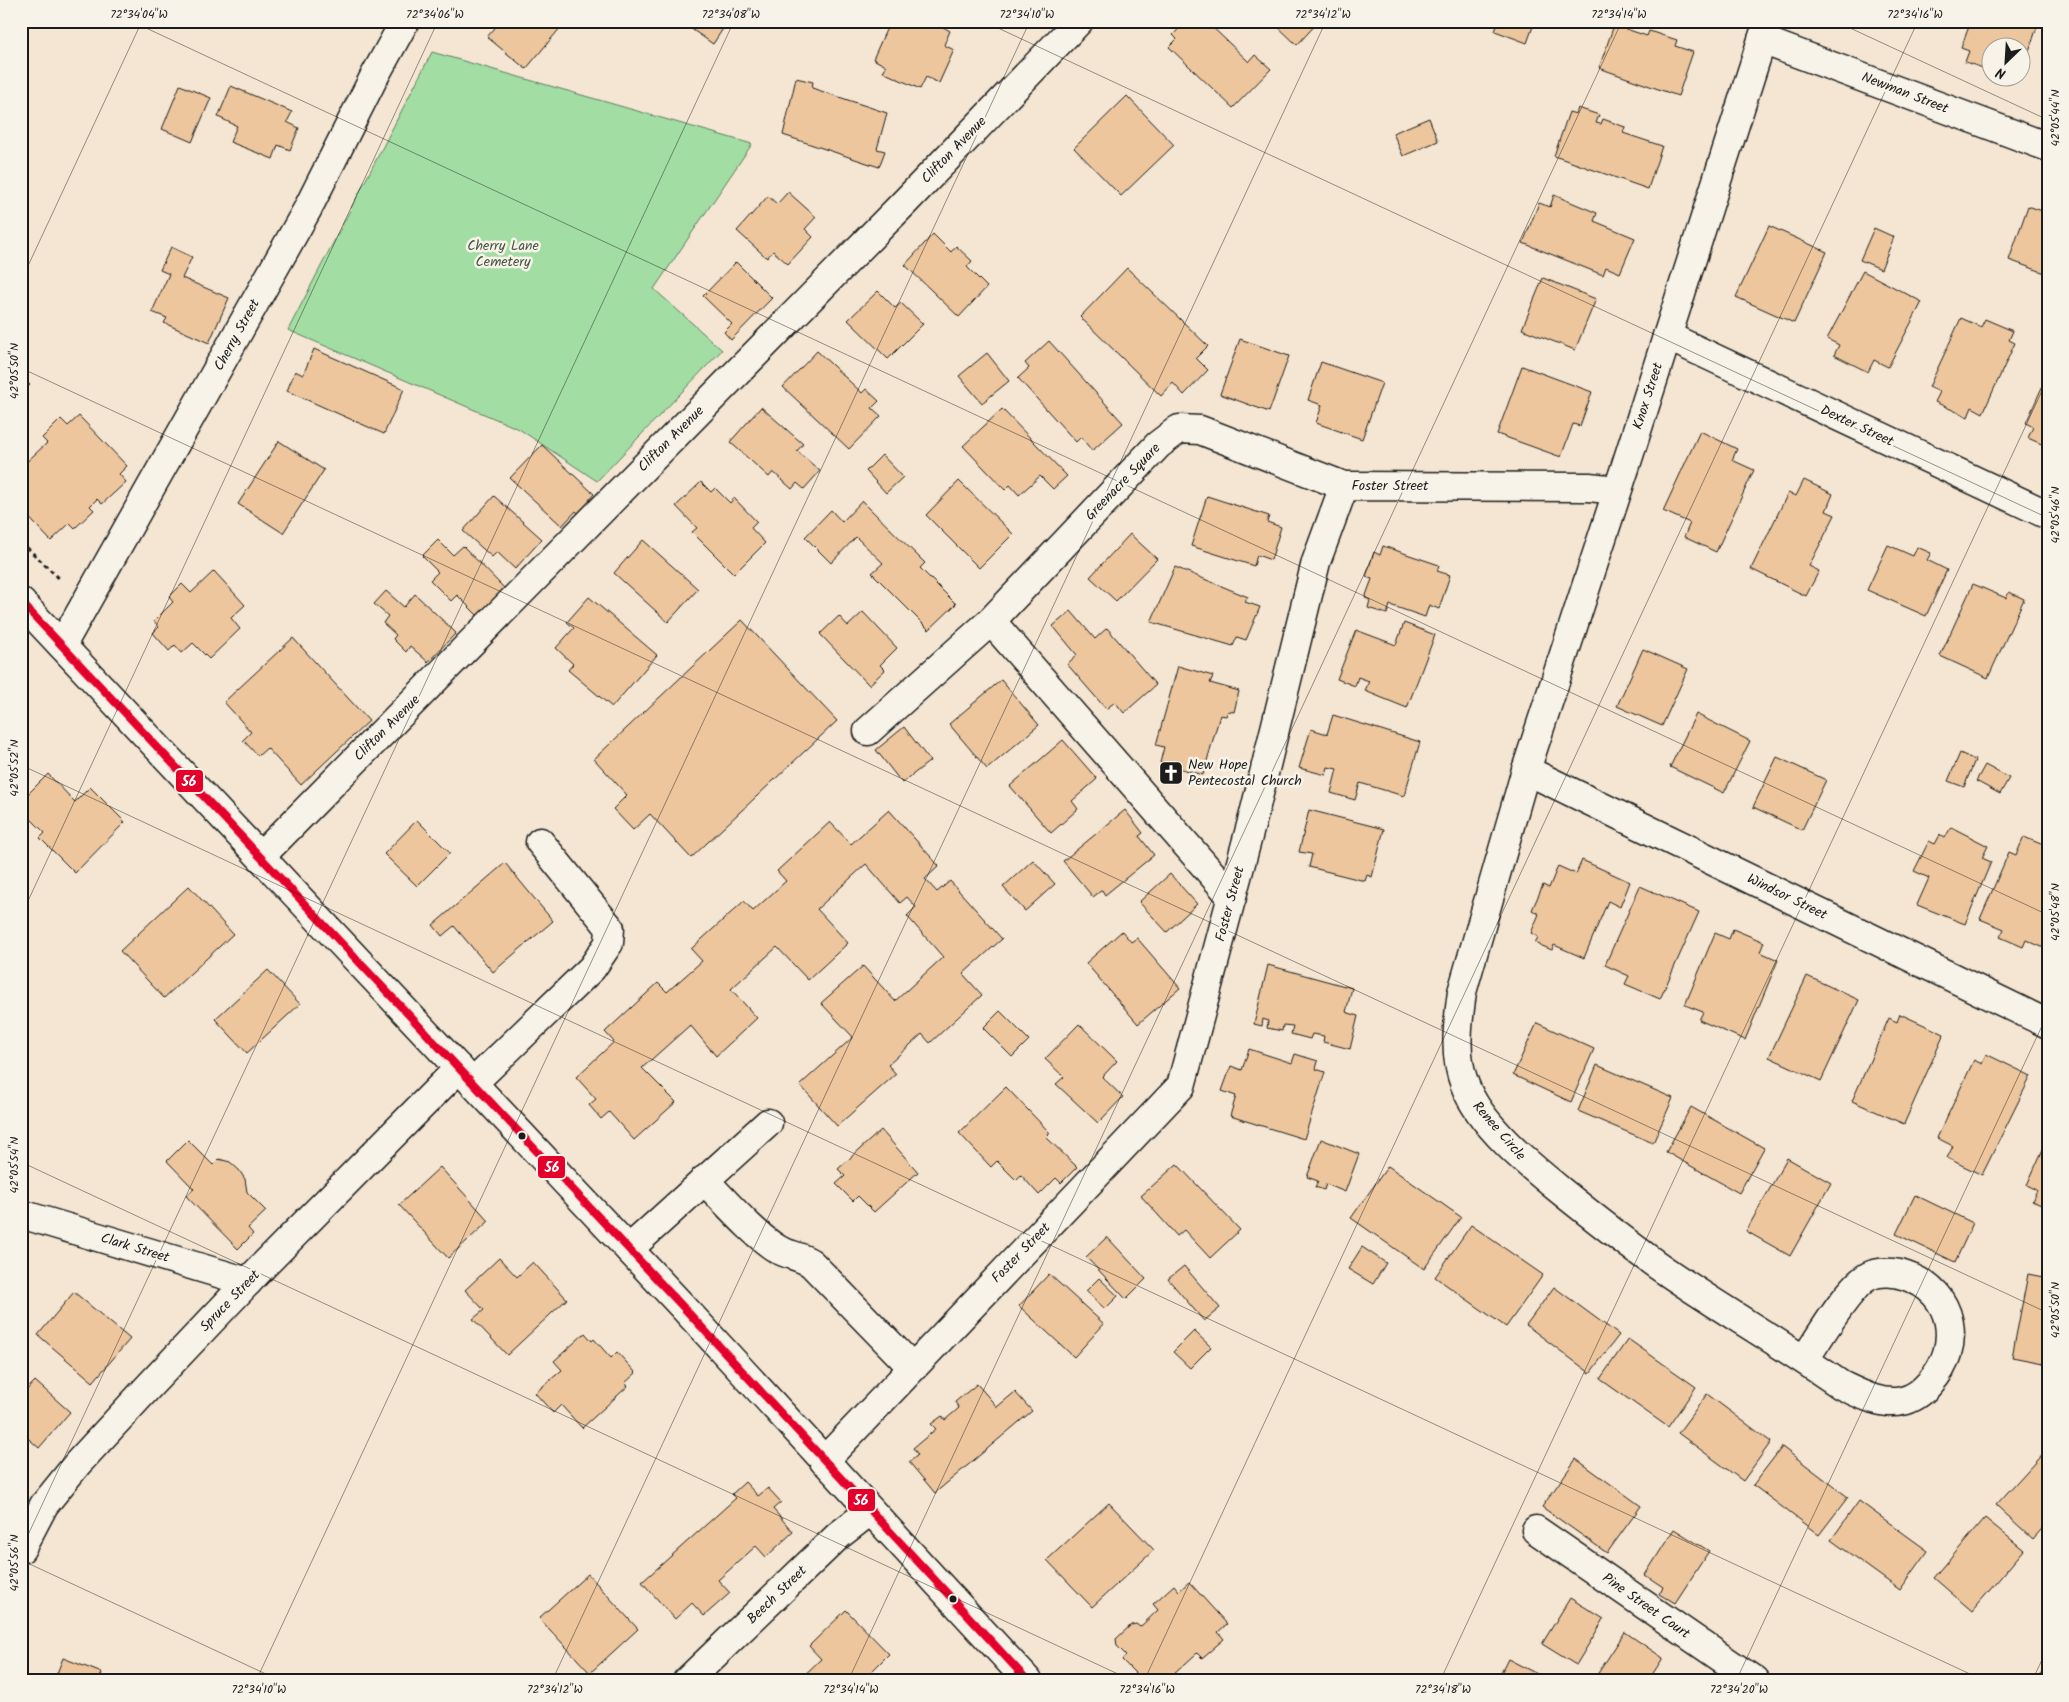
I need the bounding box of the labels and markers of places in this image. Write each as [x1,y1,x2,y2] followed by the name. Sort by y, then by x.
[1188,754,1302,792] place label: New Hope Pentecostal Church
[1158,760,1184,786] church icon: New Hope Pentecostal Church
[517,1131,527,1141] unlabelled marker
[948,1594,958,1604] unlabelled marker

